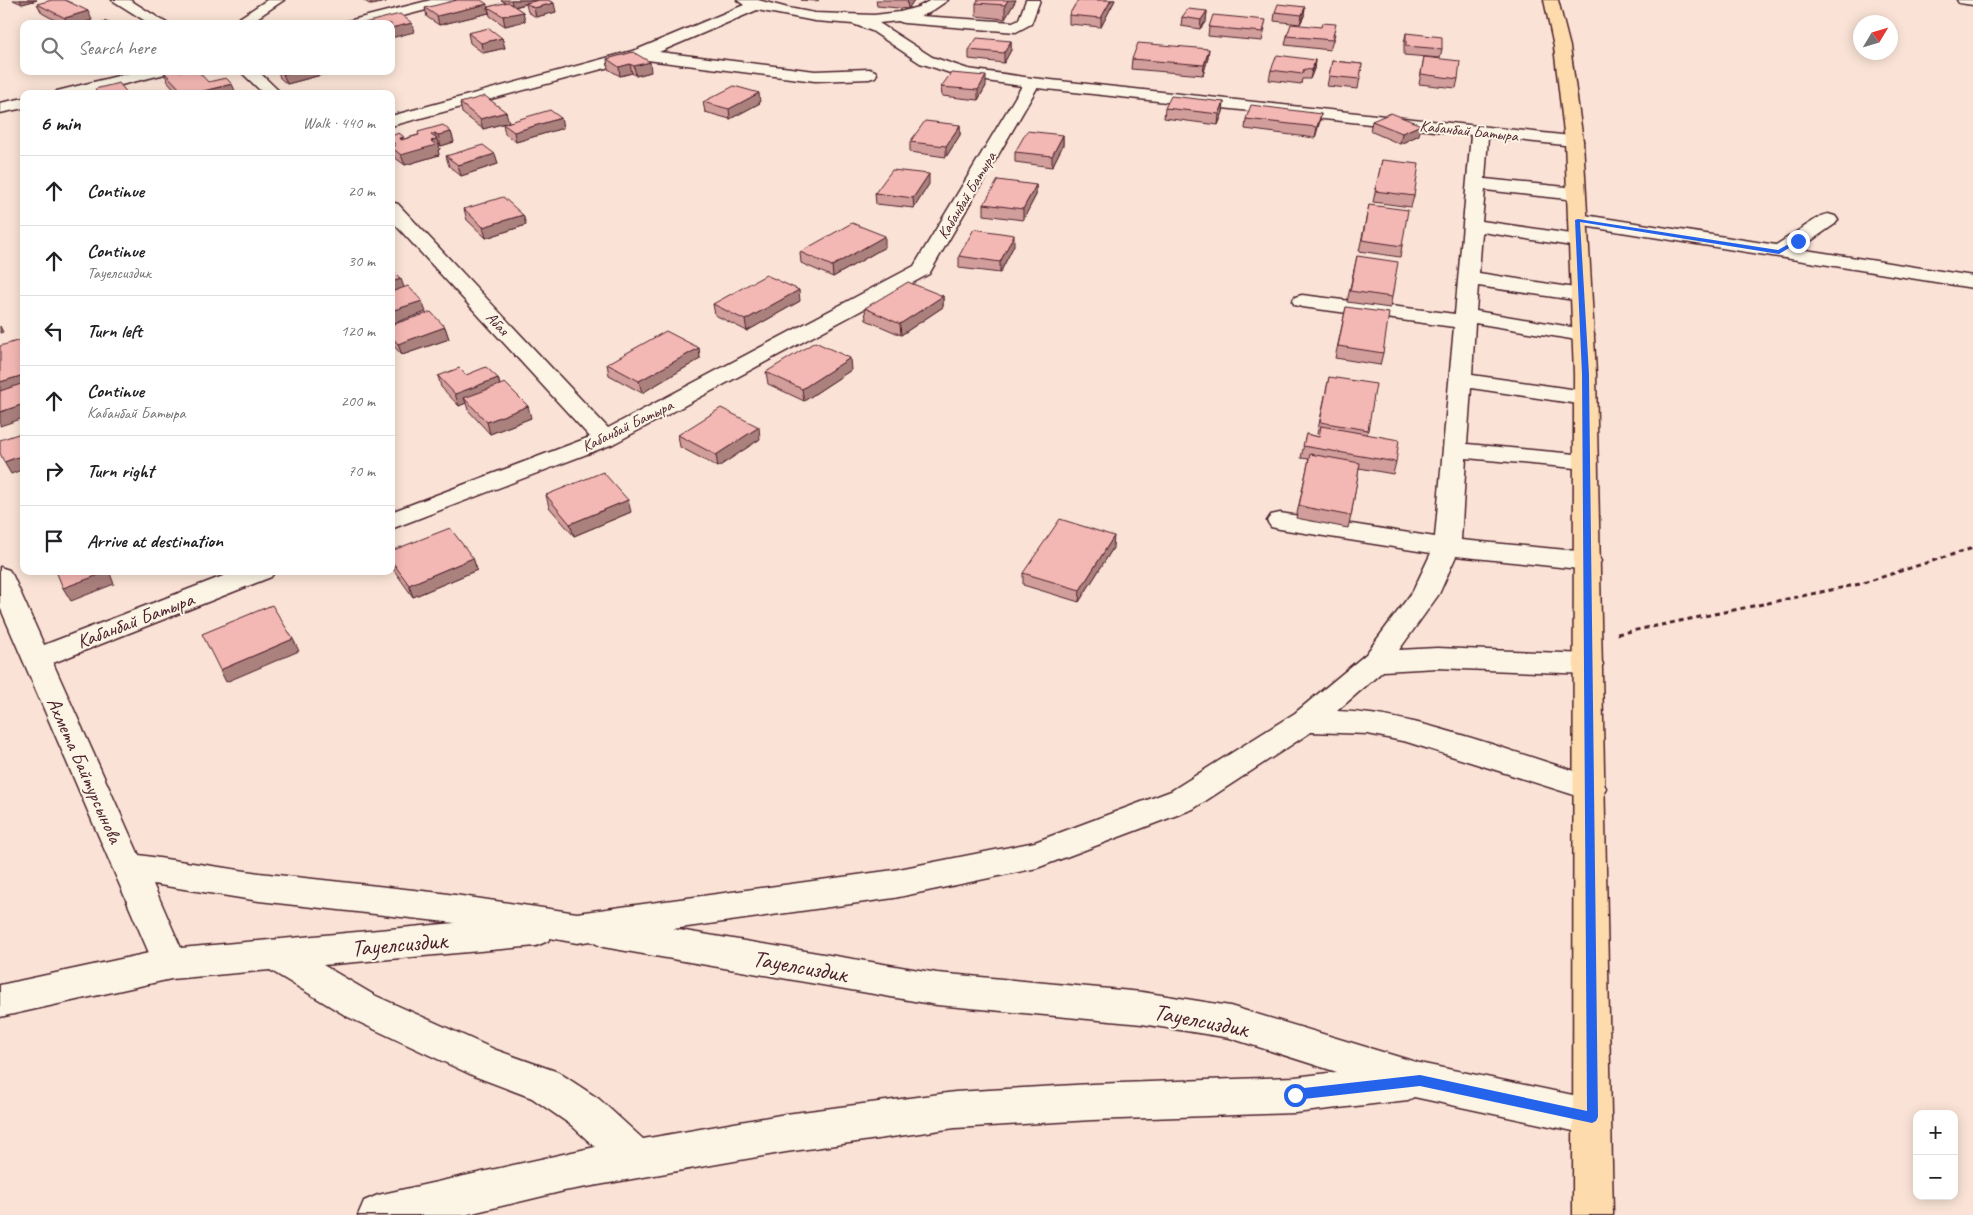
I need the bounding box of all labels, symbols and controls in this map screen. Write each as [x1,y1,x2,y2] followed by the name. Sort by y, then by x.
[1853,15,1898,60] north arrow
[20,20,395,75] search box
[38,34,66,62] icon: search
[78,36,155,60] text: Search here
[40,110,81,136] text: 6 min
[303,113,375,133] text: Walk · 440 m
[1419,116,1520,146] street label: Кабанбай Батыра
[933,147,1001,243] street label: Кабанбай Батыра
[40,177,68,205] icon: ahead
[87,179,144,203] text: Continue
[348,181,375,201] text: 20 m
[1787,230,1810,253] route end
[87,239,144,263] text: Continue
[40,247,68,275] icon: ahead
[348,251,375,271] text: 30 m
[87,263,151,283] text: Тауелсиздик
[481,308,514,340] street label: Абая
[40,317,68,345] icon: left
[87,319,142,343] text: Turn left
[341,321,375,341] text: 120 m
[87,379,144,403] text: Continue
[40,387,68,415] icon: ahead
[341,391,375,411] text: 200 m
[579,395,677,457] street label: Кабанбай Батыра
[87,403,186,423] text: Кабанбай Батыра
[40,457,68,485] icon: right
[87,459,154,483] text: Turn right
[348,461,375,481] text: 70 m
[40,527,68,555] icon: arrive
[87,529,223,553] text: Arrive at destination
[73,586,198,654] street label: Кабанбай Батыра
[41,693,129,849] street label: Ахмета Байтурсынова
[350,925,450,963] street label: Тауелсиздик
[750,943,852,989] street label: Тауелсиздик
[1151,996,1253,1044] street label: Тауелсиздик
[1284,1084,1307,1107] route start
[1913,1110,1958,1200] map controls
[1913,1110,1958,1155] button: +
[1913,1155,1958,1200] button: −

